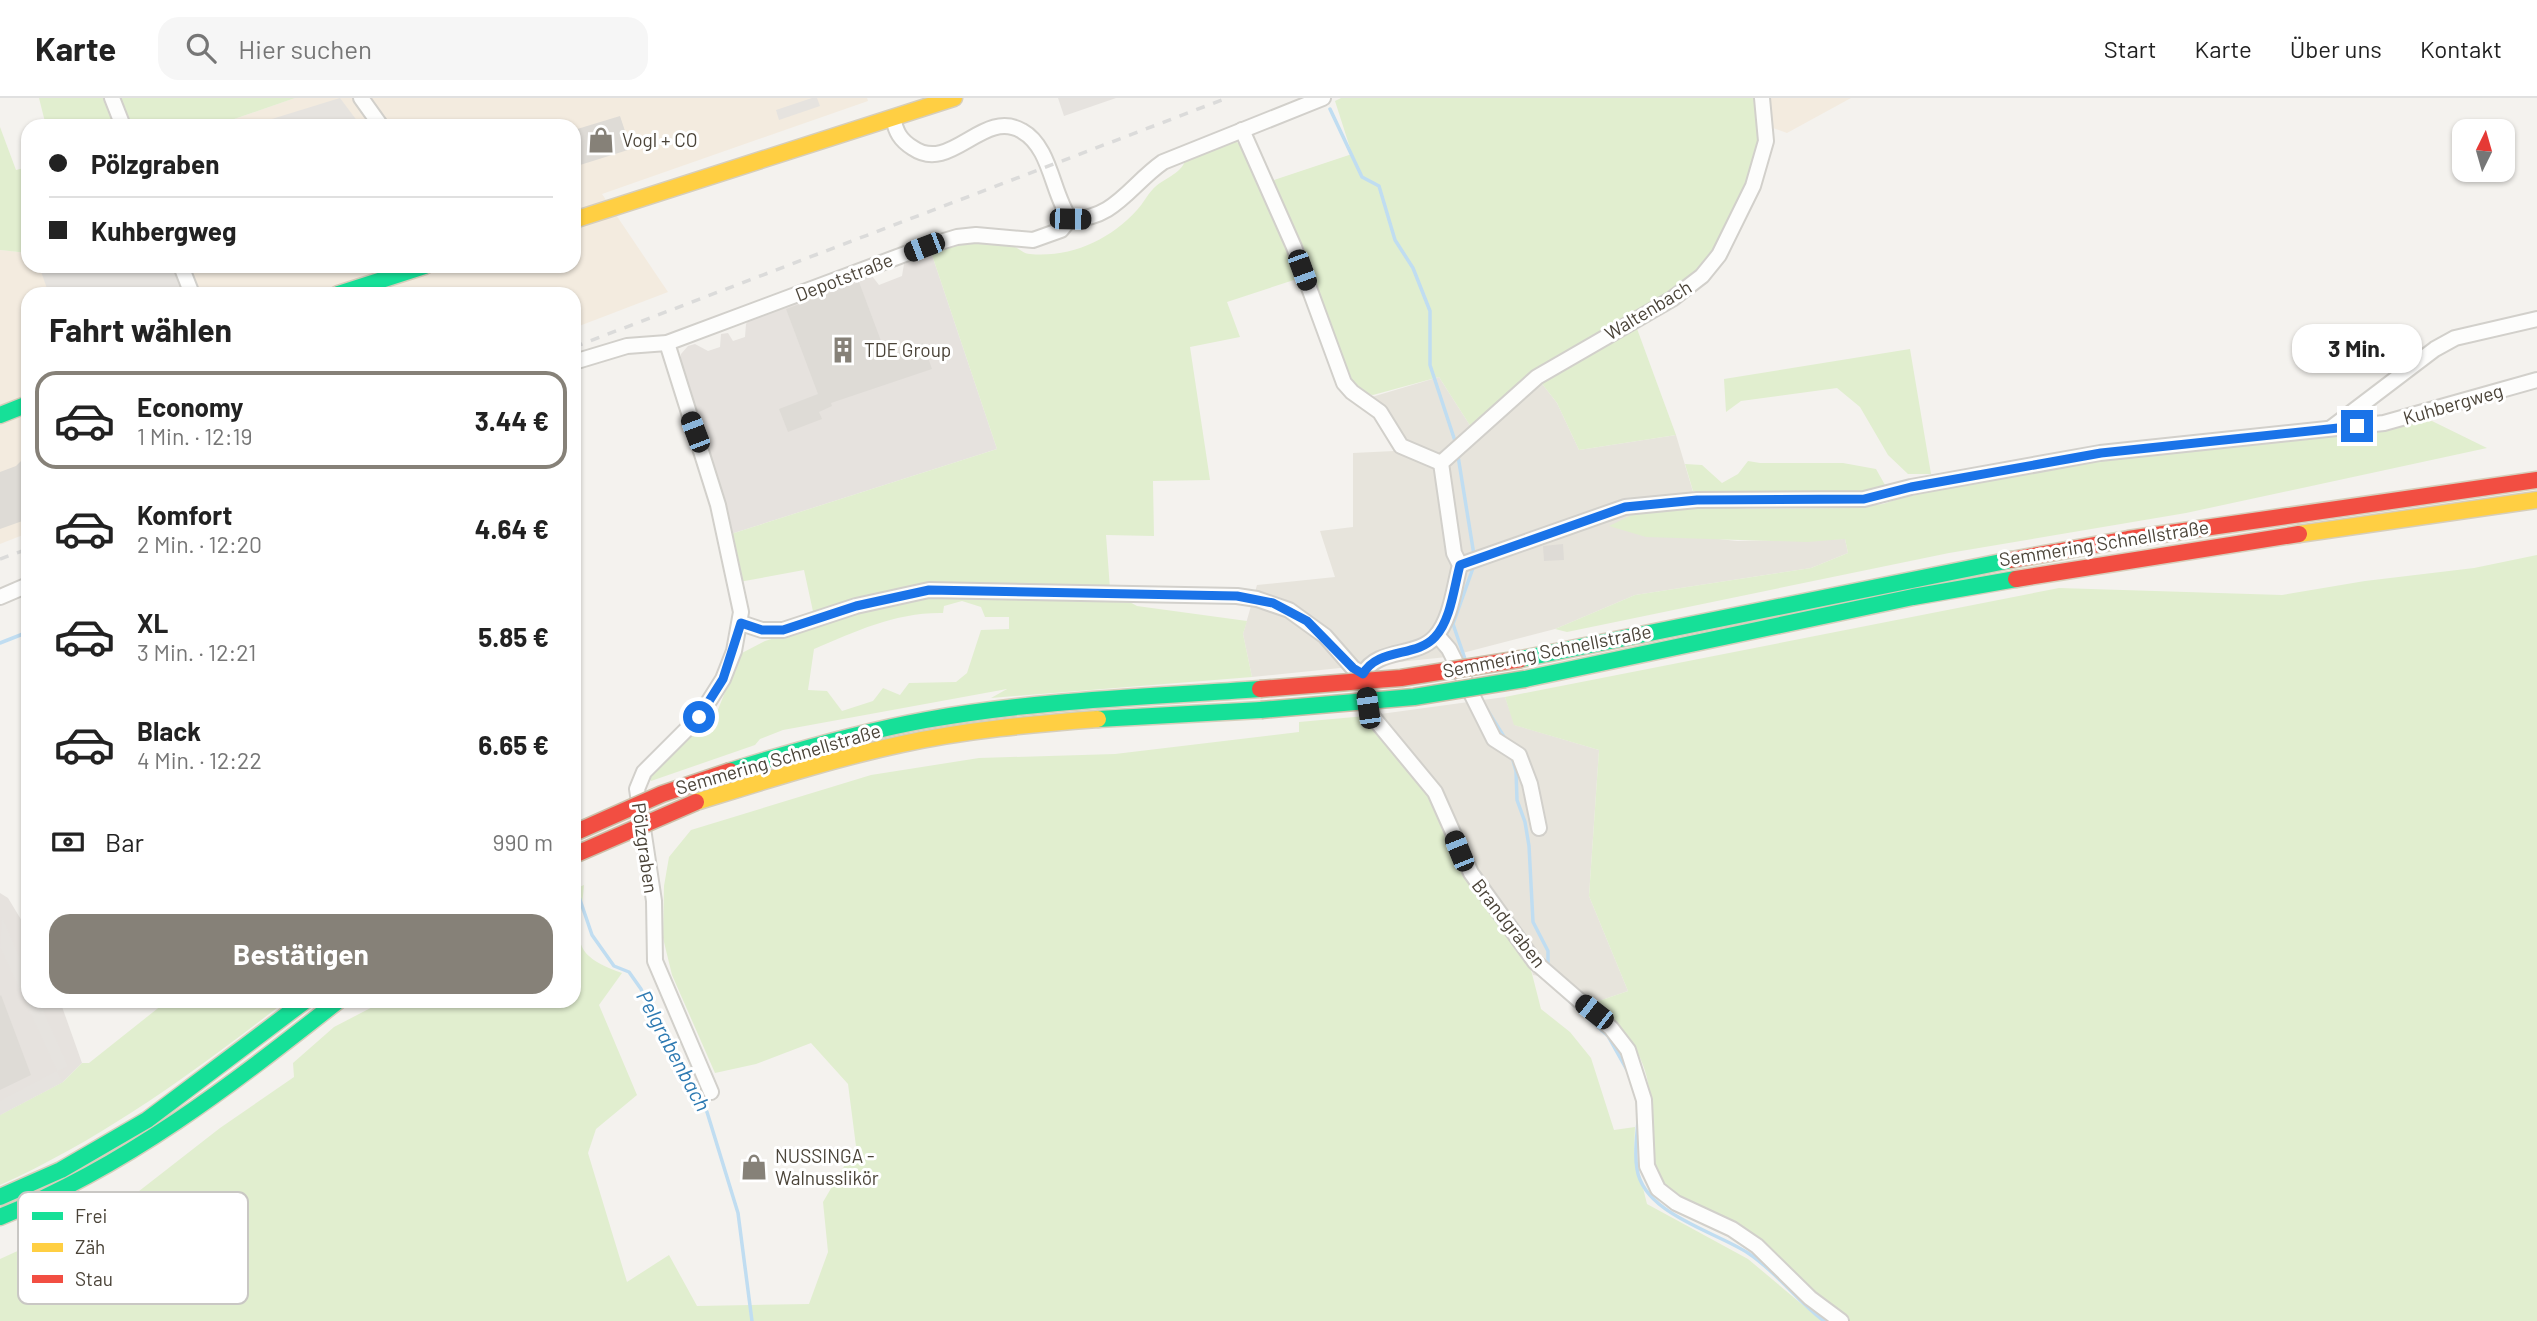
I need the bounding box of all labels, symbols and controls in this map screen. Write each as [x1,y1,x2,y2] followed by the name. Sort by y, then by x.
[158,17,648,80] search box
[35,28,116,68] text: Karte
[182,29,220,67] icon: search
[238,33,372,64] text: Hier suchen
[2104,34,2157,63] text: Start
[2195,34,2252,63] text: Karte
[2290,34,2382,63] text: Über uns
[2420,34,2502,63] text: Kontakt
[2452,119,2515,182] north arrow
[2452,119,2515,182] map controls
[586,125,616,155] shop icon: Vogl + CO
[622,128,698,151] place label: Vogl + CO
[91,148,219,179] text: Pölzgraben
[1049,208,1092,230] car
[91,215,236,246] text: Kuhbergweg
[901,230,948,264] car
[792,247,896,306] street label: Depotstraße
[1285,247,1320,293] car
[1600,275,1695,344] street label: Waltenbach
[49,310,232,348] text: Fahrt wählen
[2292,324,2422,374] callout: 3 Min.
[2328,334,2386,362] text: 3 Min.
[828,335,858,365] building icon: TDE Group
[864,338,951,361] place label: TDE Group
[2400,378,2505,429] street label: Kuhbergweg
[53,389,116,452] icon: car
[137,391,243,422] text: Economy
[475,405,549,436] text: 3.44 €
[678,409,713,455] car
[2341,410,2373,442] route end
[137,422,253,450] text: 1 Min. · 12:19
[53,497,116,560] icon: car
[137,499,232,530] text: Komfort
[475,513,549,544] text: 4.64 €
[1997,515,2210,570] street label: Semmering Schnellstraße
[137,530,262,558] text: 2 Min. · 12:20
[53,605,116,668] icon: car
[137,607,168,638] text: XL
[1441,619,1653,682] street label: Semmering Schnellstraße
[478,621,549,652] text: 5.85 €
[137,638,256,666] text: 3 Min. · 12:21
[1355,686,1382,730] car
[683,701,715,733] route start
[53,713,116,776] icon: car
[137,715,201,746] text: Black
[673,718,883,799] street label: Semmering Schnellstraße
[478,729,549,760] text: 6.65 €
[137,746,262,774] text: 4 Min. · 12:22
[628,801,663,895] street label: Pölzgraben
[49,823,87,861] icon: cash
[105,826,144,857] text: Bar
[492,828,553,856] text: 990 m
[1442,828,1477,874] car
[1468,874,1551,972] street label: Brandgraben
[49,914,553,994] button: Bestätigen
[632,986,717,1115] water label: Pelgrabenbach
[1571,991,1618,1033] car
[775,1144,879,1189] place label: NUSSINGA - Walnusslikör
[739,1152,769,1182] shop icon: NUSSINGA - Walnusslikör
[18,1192,248,1304] legend
[75,1204,107,1227] text: Frei
[75,1235,105,1258] text: Zäh
[75,1267,113,1290] text: Stau

